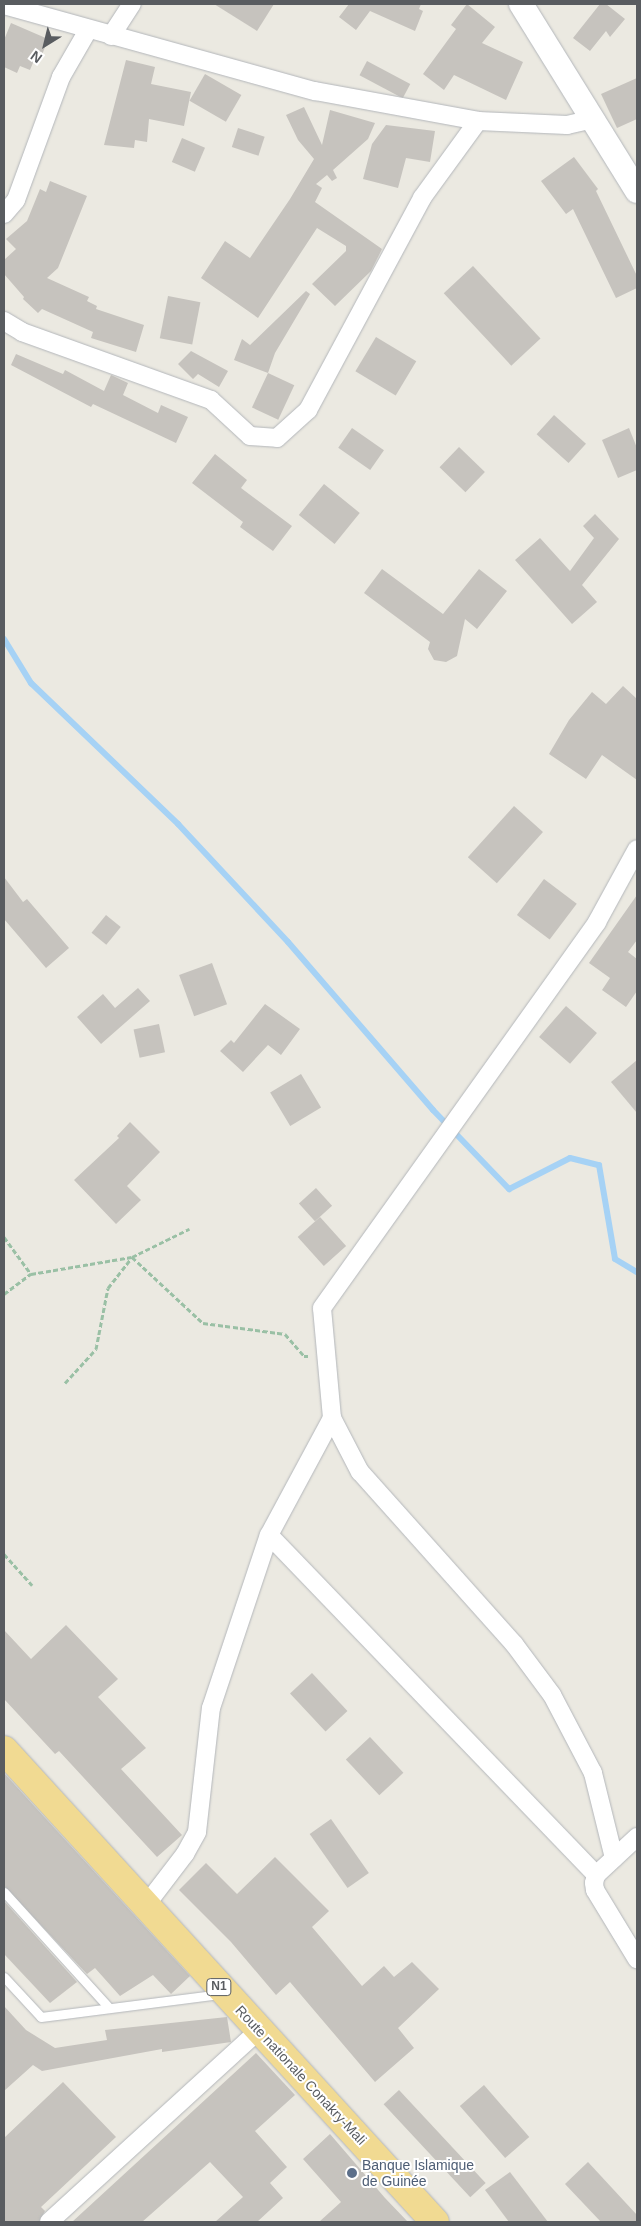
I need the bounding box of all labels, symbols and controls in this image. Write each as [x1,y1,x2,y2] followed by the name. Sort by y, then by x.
[20,20,70,70] north arrow
[27,48,45,67] text: N
[205,1978,233,1996] road number: N1
[232,2002,370,2148] street label: Route nationale Conakry-Mali
[362,2157,474,2190] place label: Banque Islamique de Guinée
[346,2167,358,2179] marker: Banque Islamique de Guinée

